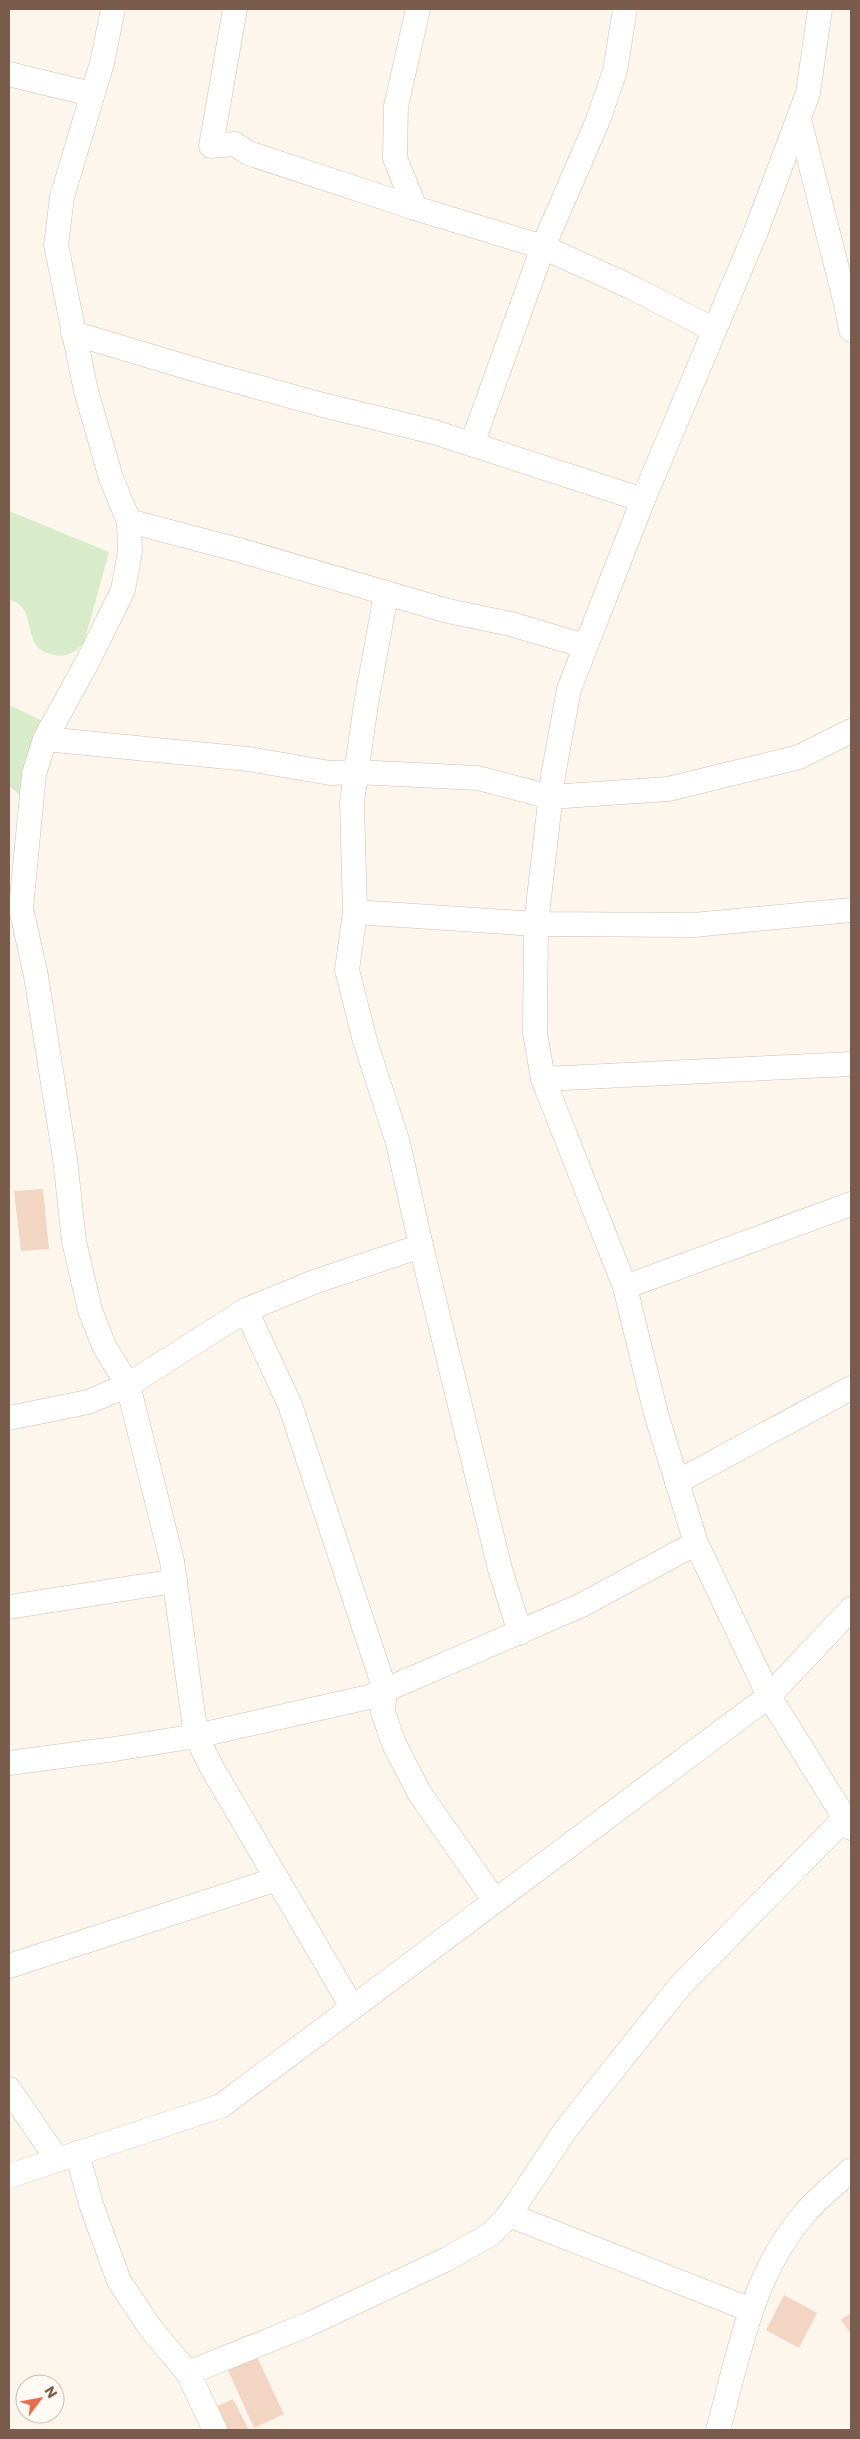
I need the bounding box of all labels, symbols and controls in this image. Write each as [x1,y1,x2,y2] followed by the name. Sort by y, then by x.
[15,2374,65,2424] north arrow
[40,2382,62,2402] text: N

